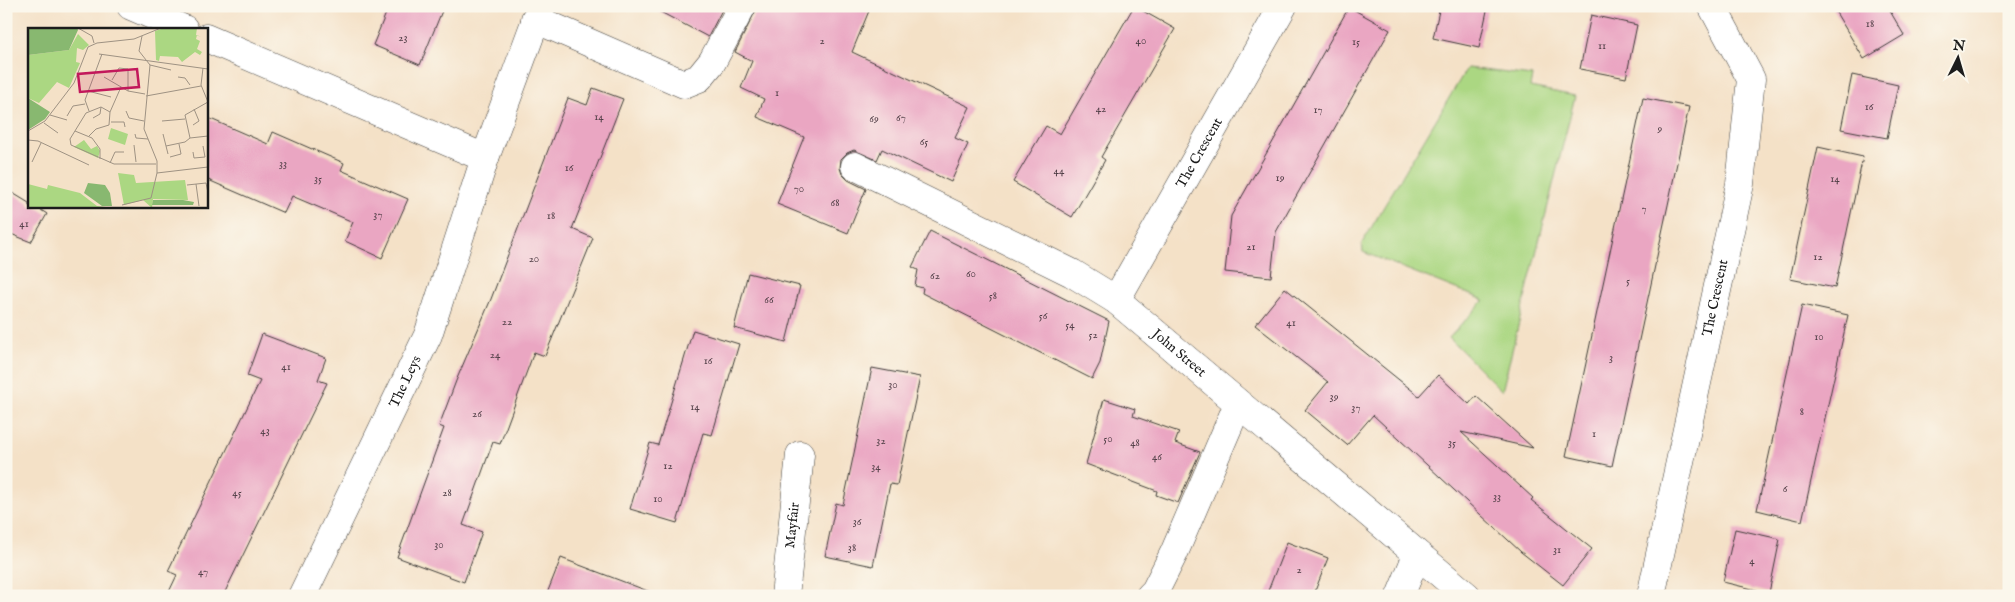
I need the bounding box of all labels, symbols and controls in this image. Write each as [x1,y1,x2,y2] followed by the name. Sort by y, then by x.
[1866,17,1874,31] house number: 18
[28,28,208,208] inset map
[398,31,408,45] house number: 23
[1932,32,1982,82] north arrow
[819,34,825,48] house number: 2
[1136,34,1146,48] house number: 40
[1352,35,1360,49] house number: 15
[1951,36,1966,56] text: N
[1598,39,1606,53] house number: 11
[775,86,779,100] house number: 1
[1865,100,1874,114] house number: 16
[1096,102,1106,116] house number: 42
[1313,103,1323,117] house number: 17
[594,110,604,124] house number: 14
[896,111,906,125] house number: 67
[869,112,879,126] house number: 69
[1172,114,1227,192] street label: The Crescent
[1657,122,1663,136] house number: 9
[920,135,928,149] house number: 65
[279,157,287,171] house number: 33
[565,161,574,175] house number: 16
[1054,164,1065,178] house number: 44
[1276,171,1285,185] house number: 19
[314,172,322,186] house number: 35
[1830,172,1840,186] house number: 14
[794,182,804,196] house number: 70
[831,196,839,210] house number: 68
[1641,202,1647,216] house number: 7
[373,208,383,222] house number: 37
[547,209,555,223] house number: 18
[19,217,29,231] house number: 41
[1246,240,1256,254] house number: 21
[1813,250,1823,264] house number: 12
[529,252,539,266] house number: 20
[1698,258,1733,338] street label: The Crescent
[966,267,976,281] house number: 60
[930,269,940,283] house number: 62
[1626,274,1630,288] house number: 5
[989,289,997,303] house number: 58
[764,293,774,307] house number: 66
[1039,309,1048,323] house number: 56
[502,315,512,329] house number: 22
[1286,316,1296,330] house number: 41
[1065,318,1075,332] house number: 54
[1147,324,1210,381] street label: John Street
[1088,328,1098,342] house number: 52
[1814,330,1824,344] house number: 10
[490,348,501,362] house number: 24
[1609,351,1613,365] house number: 3
[385,353,426,411] street label: The Leys
[704,354,713,368] house number: 16
[281,360,291,374] house number: 41
[888,378,898,392] house number: 30
[1330,390,1339,404] house number: 39
[690,400,700,414] house number: 14
[1351,401,1361,415] house number: 37
[1800,405,1804,419] house number: 8
[472,407,482,421] house number: 26
[260,424,270,438] house number: 43
[1592,427,1596,441] house number: 1
[1103,432,1113,446] house number: 50
[876,434,886,448] house number: 32
[1130,436,1140,450] house number: 48
[1448,436,1456,450] house number: 35
[1152,450,1162,464] house number: 46
[663,459,673,473] house number: 12
[871,460,881,474] house number: 34
[1783,482,1788,496] house number: 6
[232,486,242,500] house number: 45
[442,486,452,500] house number: 28
[1493,490,1501,504] house number: 33
[653,492,663,506] house number: 10
[781,502,804,549] street label: Mayfair
[853,515,862,529] house number: 36
[434,538,444,552] house number: 30
[848,541,856,555] house number: 38
[1553,543,1561,557] house number: 31
[1749,554,1755,568] house number: 4
[1296,563,1302,577] house number: 2
[198,565,208,579] house number: 47

